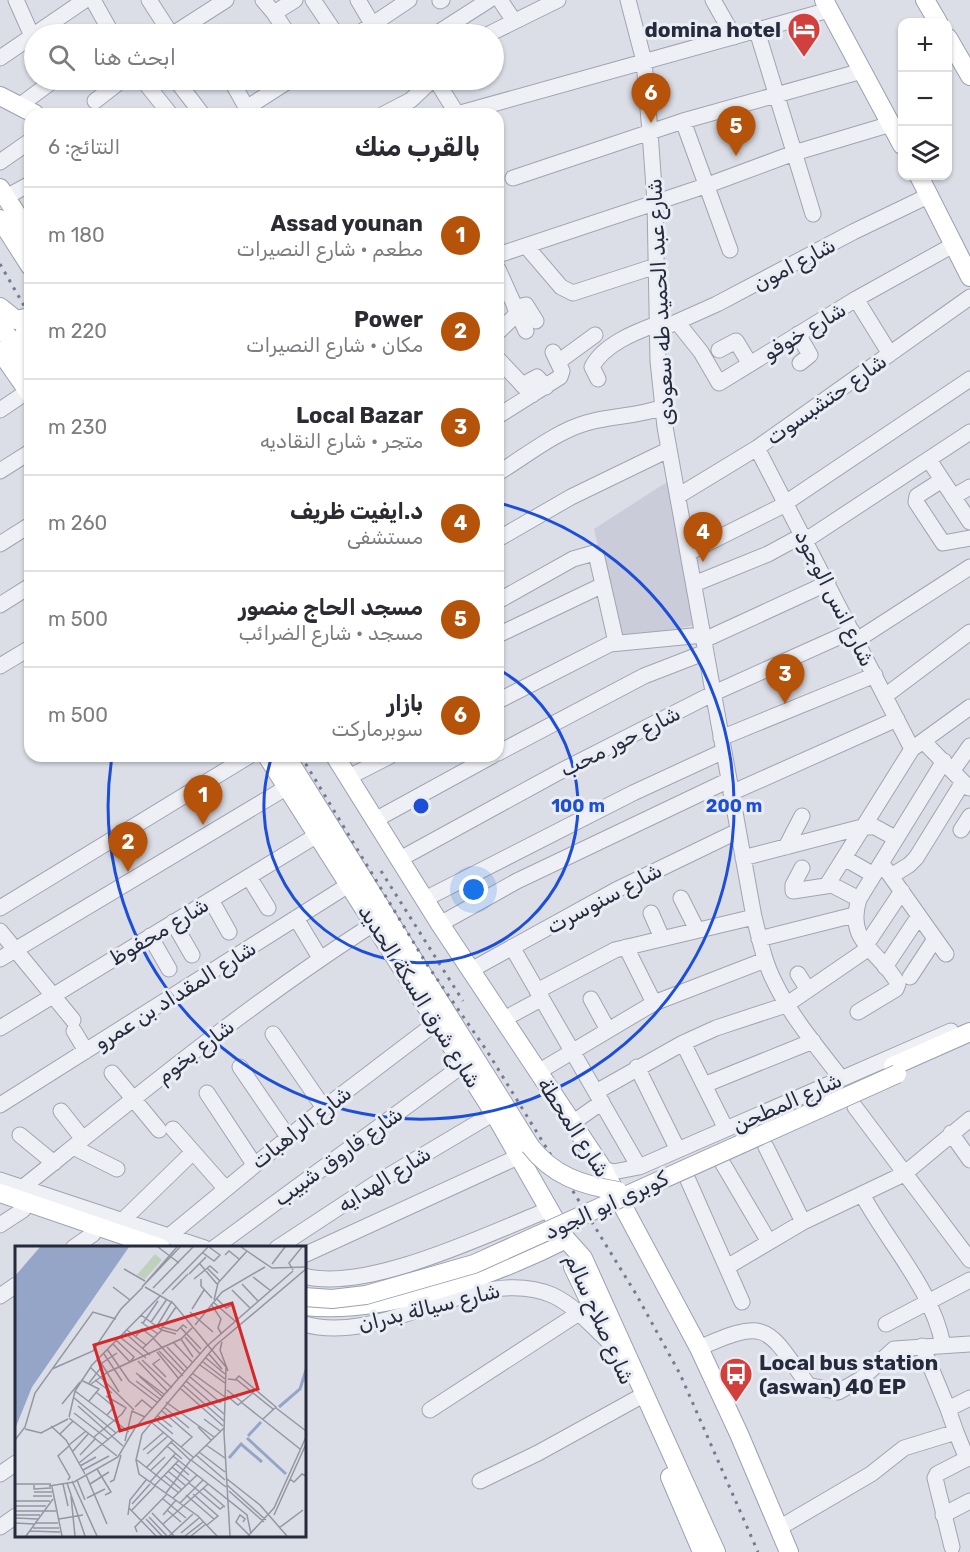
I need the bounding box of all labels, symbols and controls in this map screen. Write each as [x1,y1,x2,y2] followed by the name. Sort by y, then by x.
[786,11,822,58] hotel icon: domina hotel
[645,17,781,42] place label: domina hotel
[898,18,952,180] map controls
[898,18,952,72] button: +
[24,24,504,90] search box
[45,41,78,74] icon: search
[93,44,176,71] text: ابحث هنا
[898,72,952,126] button: −
[632,74,670,123] pin: 6
[716,106,756,156] pin: 5
[898,126,952,180] button: layers
[355,132,480,163] text: بالقرب منك
[48,135,120,159] text: النتائج: 6
[641,178,681,426] street label: شارع عبد الحميد طه سعودى
[270,210,423,237] text: Assad younan
[48,223,105,247] text: 180 m
[456,223,465,247] text: 1
[749,232,840,298] street label: شارع امون
[237,237,423,261] text: مطعم · شارع النصيرات
[758,296,851,367] street label: شارع خوفو
[354,306,423,333] text: Power
[48,319,107,343] text: 220 m
[454,319,467,343] text: 2
[246,333,423,357] text: مكان · شارع النصيرات
[761,348,892,451] street label: شارع حتشبسوت
[296,402,423,429] text: Local Bazar
[48,415,107,439] text: 230 m
[454,415,467,439] text: 3
[260,429,423,453] text: متجر · شارع النقاديه
[290,498,423,525] text: د.ايفيت ظريف
[48,511,107,535] text: 260 m
[454,511,467,535] text: 4
[684,512,722,562] pin: 4
[347,525,423,549] text: مستشفى
[788,525,880,671] street label: شارع انس الوجود
[239,594,423,621] text: مسجد الحاج منصور
[48,607,108,631] text: 500 m
[454,607,467,631] text: 5
[239,621,423,645] text: مسجد · شارع الضرائب
[766,654,804,704] pin: 3
[387,690,423,717] text: بازار
[556,700,685,784] street label: شارع حور محب
[48,703,108,727] text: 500 m
[454,703,467,727] text: 6
[331,717,423,741] text: سوبرماركت
[184,776,222,825] pin: 1
[551,795,605,817] text: 100 m
[706,795,762,817] text: 200 m
[411,796,431,816] centre of rings
[108,822,148,872] pin: 2
[542,857,667,941] street label: شارع سنوسرت
[459,875,488,904] your location
[105,892,214,972] street label: شارع محفوظ
[352,900,487,1093] street label: شارع شرق السكة الحديد
[89,935,262,1057] street label: شارع المقداد بن عمرو
[151,1014,240,1090] street label: شارع بخوم
[728,1067,846,1139] street label: شارع المطحن
[531,1073,615,1183] street label: شارع المحطة
[246,1080,357,1175] street label: شارع الراهبات
[269,1101,409,1213] street label: شارع فاروق شبيب
[333,1141,436,1219] street label: شارع الهدايه
[540,1165,672,1245] street label: كوبرى ابو الجود
[15,1246,306,1537] inset map
[558,1250,640,1389] street label: شارع صلاح سالم
[355,1277,503,1339] street label: شارع سيالة بدران
[759,1350,938,1399] place label: Local bus station (aswan) 40 EP
[718,1356,754,1403] bus stop icon: Local bus station (aswan) 40 EP

